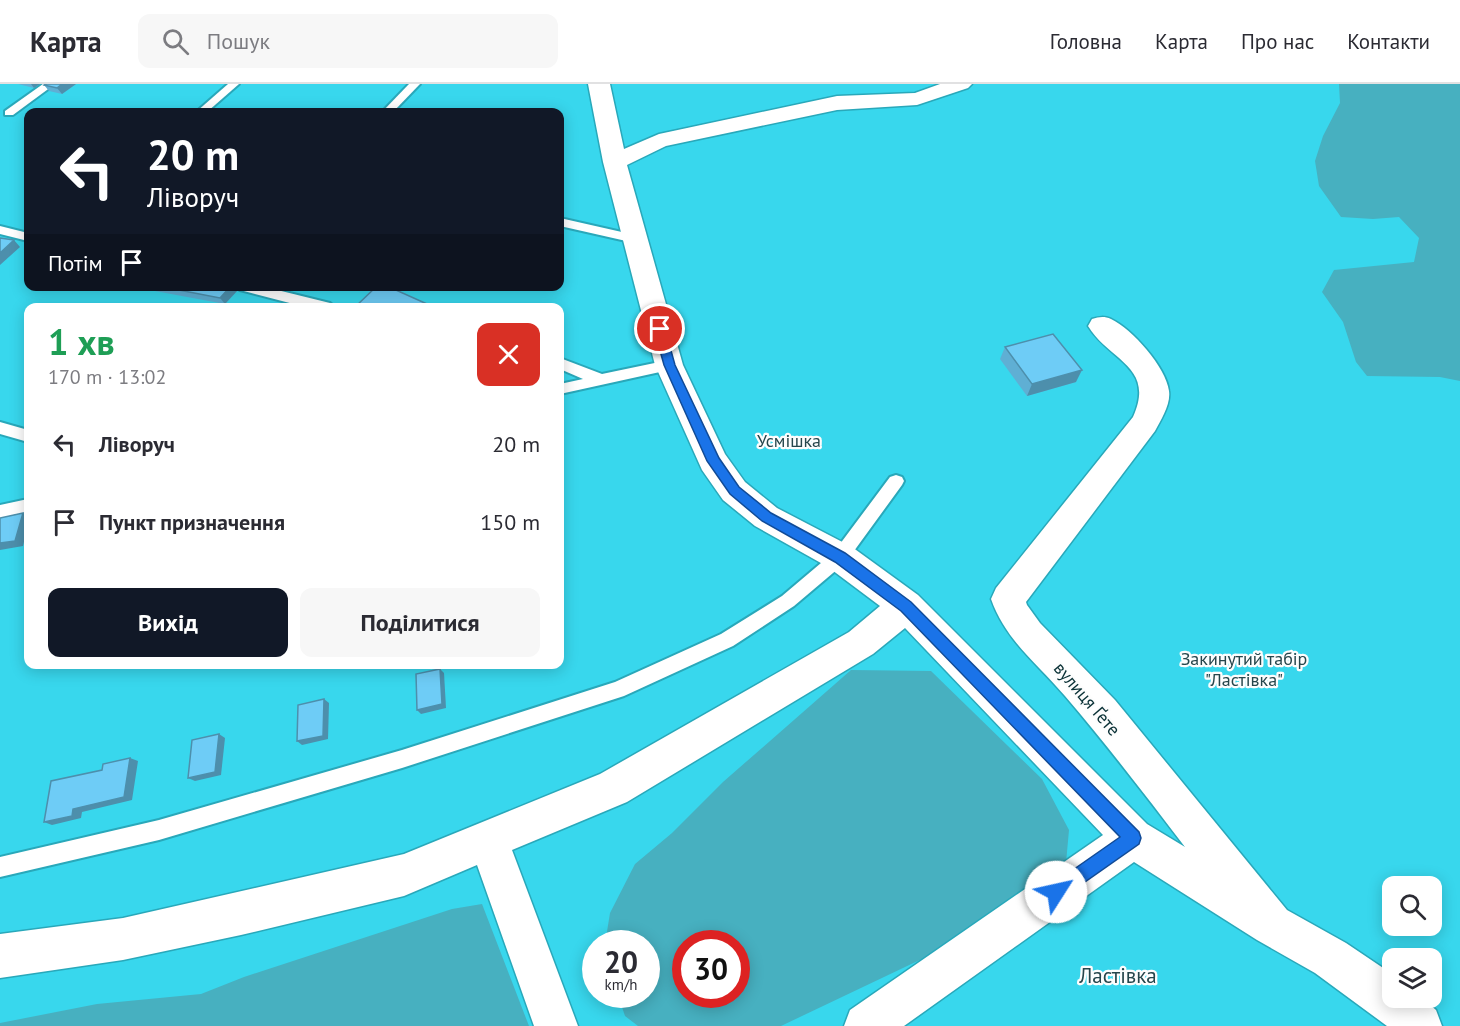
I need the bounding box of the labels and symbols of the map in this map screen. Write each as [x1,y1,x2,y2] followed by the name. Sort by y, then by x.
[634,303,685,354] pin
[757,429,821,452] park label: Усмішка
[1181,647,1307,691] park label: Закинутий табір "Ластівка"
[1049,657,1126,740] street label: вулиця Ґете
[1024,860,1088,924] position arrow
[672,930,750,1008] speed limit sign: 30
[1078,962,1157,989] park label: Ластівка

